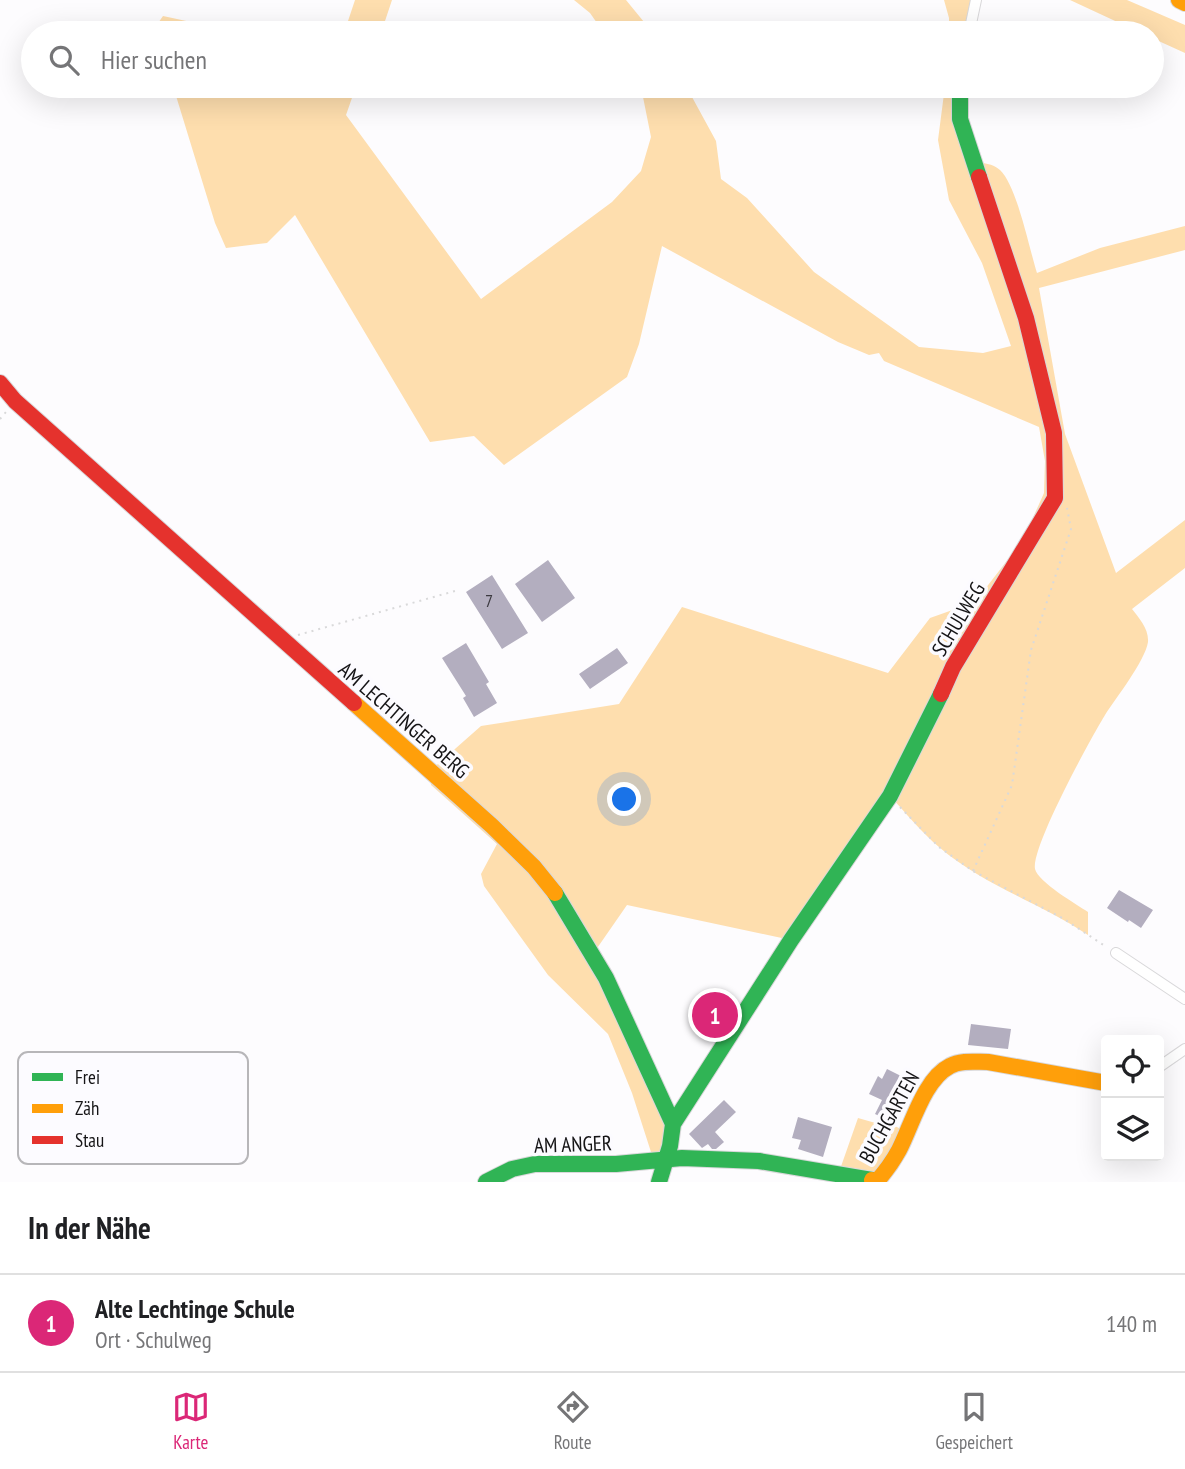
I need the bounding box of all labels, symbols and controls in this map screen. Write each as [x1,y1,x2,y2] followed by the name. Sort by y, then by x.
[21,21,1164,98] search box
[45,41,83,79] icon: search
[101,43,207,76] text: Hier suchen
[925,577,991,661] street label: SCHULWEG
[485,589,493,612] house number: 7
[333,656,475,784] street label: AM LECHTINGER BERG
[607,782,641,816] your location
[692,989,738,1041] pin: 1
[1101,1035,1164,1161] map controls
[1101,1035,1164,1098] button: locate
[18,1052,248,1164] legend
[75,1065,100,1089] text: Frei
[853,1066,925,1168] street label: BUCHGARTEN
[75,1096,99,1120] text: Zäh
[1101,1098,1164,1161] button: layers
[75,1128,104,1152] text: Stau
[534,1129,612,1159] street label: AM ANGER
[28,1208,151,1247] text: In der Nähe
[95,1292,295,1325] text: Alte Lechtinge Schule
[46,1309,57,1338] text: 1
[1106,1309,1157,1338] text: 140 m
[95,1325,212,1354] text: Ort · Schulweg
[172,1388,210,1454] tab: Karte
[554,1388,592,1454] tab: Route
[935,1388,1013,1454] tab: Gespeichert

